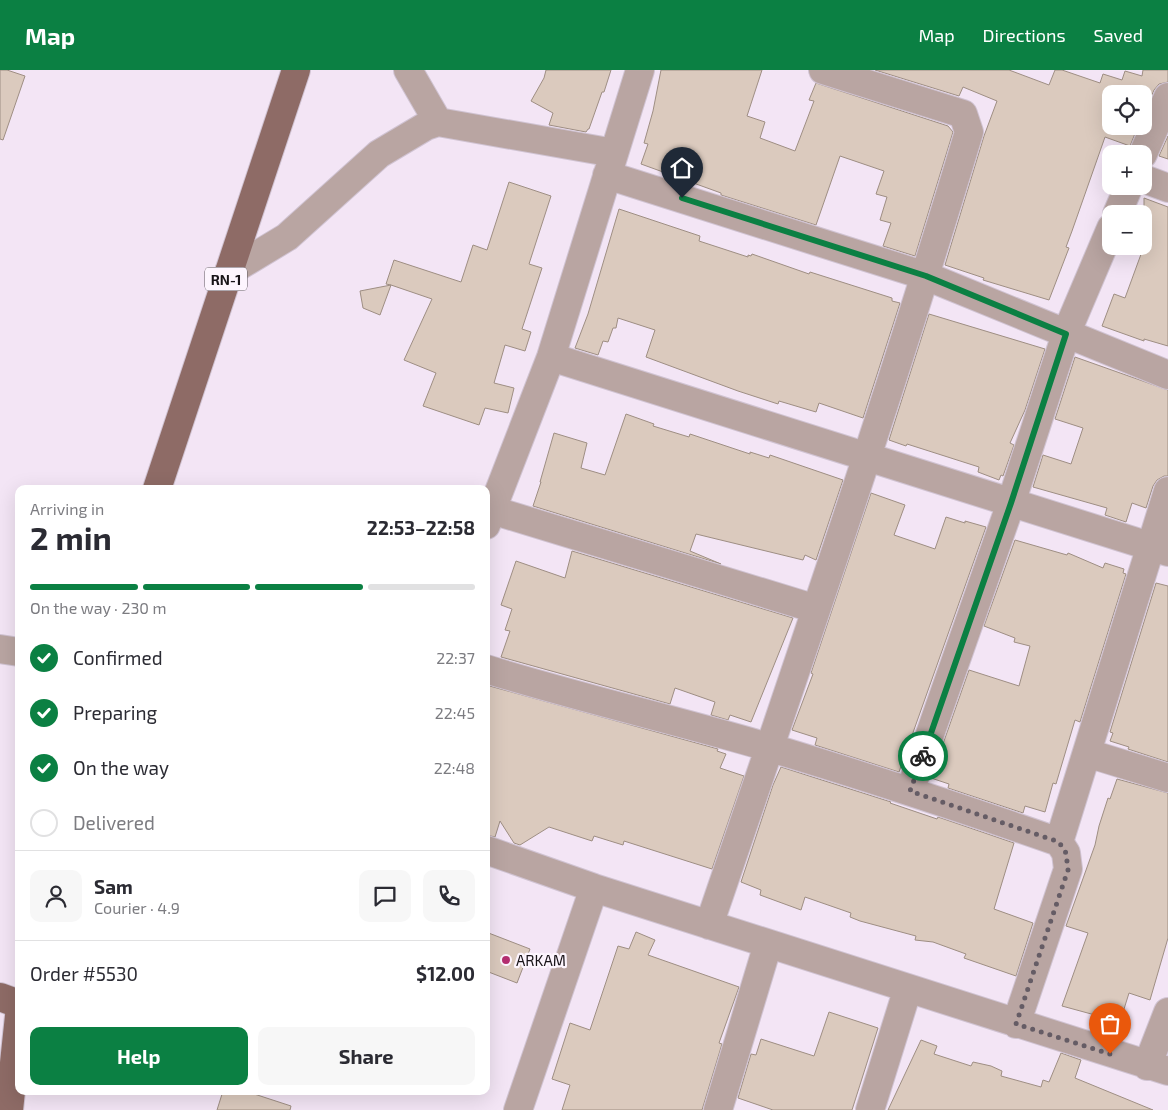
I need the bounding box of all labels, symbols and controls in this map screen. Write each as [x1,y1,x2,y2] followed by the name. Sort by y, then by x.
[25,21,75,50] text: Map
[918,24,955,46] text: Map
[983,24,1066,46] text: Directions
[1094,24,1143,46] text: Saved
[1102,85,1152,255] map controls
[1102,85,1152,135] button: locate
[1102,145,1152,195] button: +
[661,147,703,198] pin
[668,154,696,182] icon: home
[1102,205,1152,255] button: −
[205,268,247,290] road number: RN-1
[30,499,104,518] text: Arriving in
[367,516,475,539] text: 22:53–22:58
[30,518,112,556] text: 2 min
[30,598,167,617] text: On the way · 230 m
[30,644,58,672] icon: check
[73,646,163,669] text: Confirmed
[436,648,475,667] text: 22:37
[30,699,58,727] icon: check
[73,701,157,724] text: Preparing
[435,703,475,722] text: 22:45
[898,731,948,781] courier
[909,742,937,770] icon: bike
[30,754,58,782] icon: check
[73,756,169,779] text: On the way
[434,758,475,777] text: 22:48
[73,811,155,834] text: Delivered
[30,870,82,922] button: person
[359,870,411,922] button: chat
[423,870,475,922] button: phone
[94,875,133,898] text: Sam
[94,898,180,917] text: Courier · 4.9
[516,951,566,969] place label: ARKAM
[500,954,512,966] marker: ARKAM
[30,962,138,985] text: Order #5530
[416,962,475,985] text: $12.00
[1089,1003,1131,1054] pin
[1096,1010,1124,1038] icon: bag
[30,1027,248,1085] button: Help
[258,1027,475,1085] button: Share

